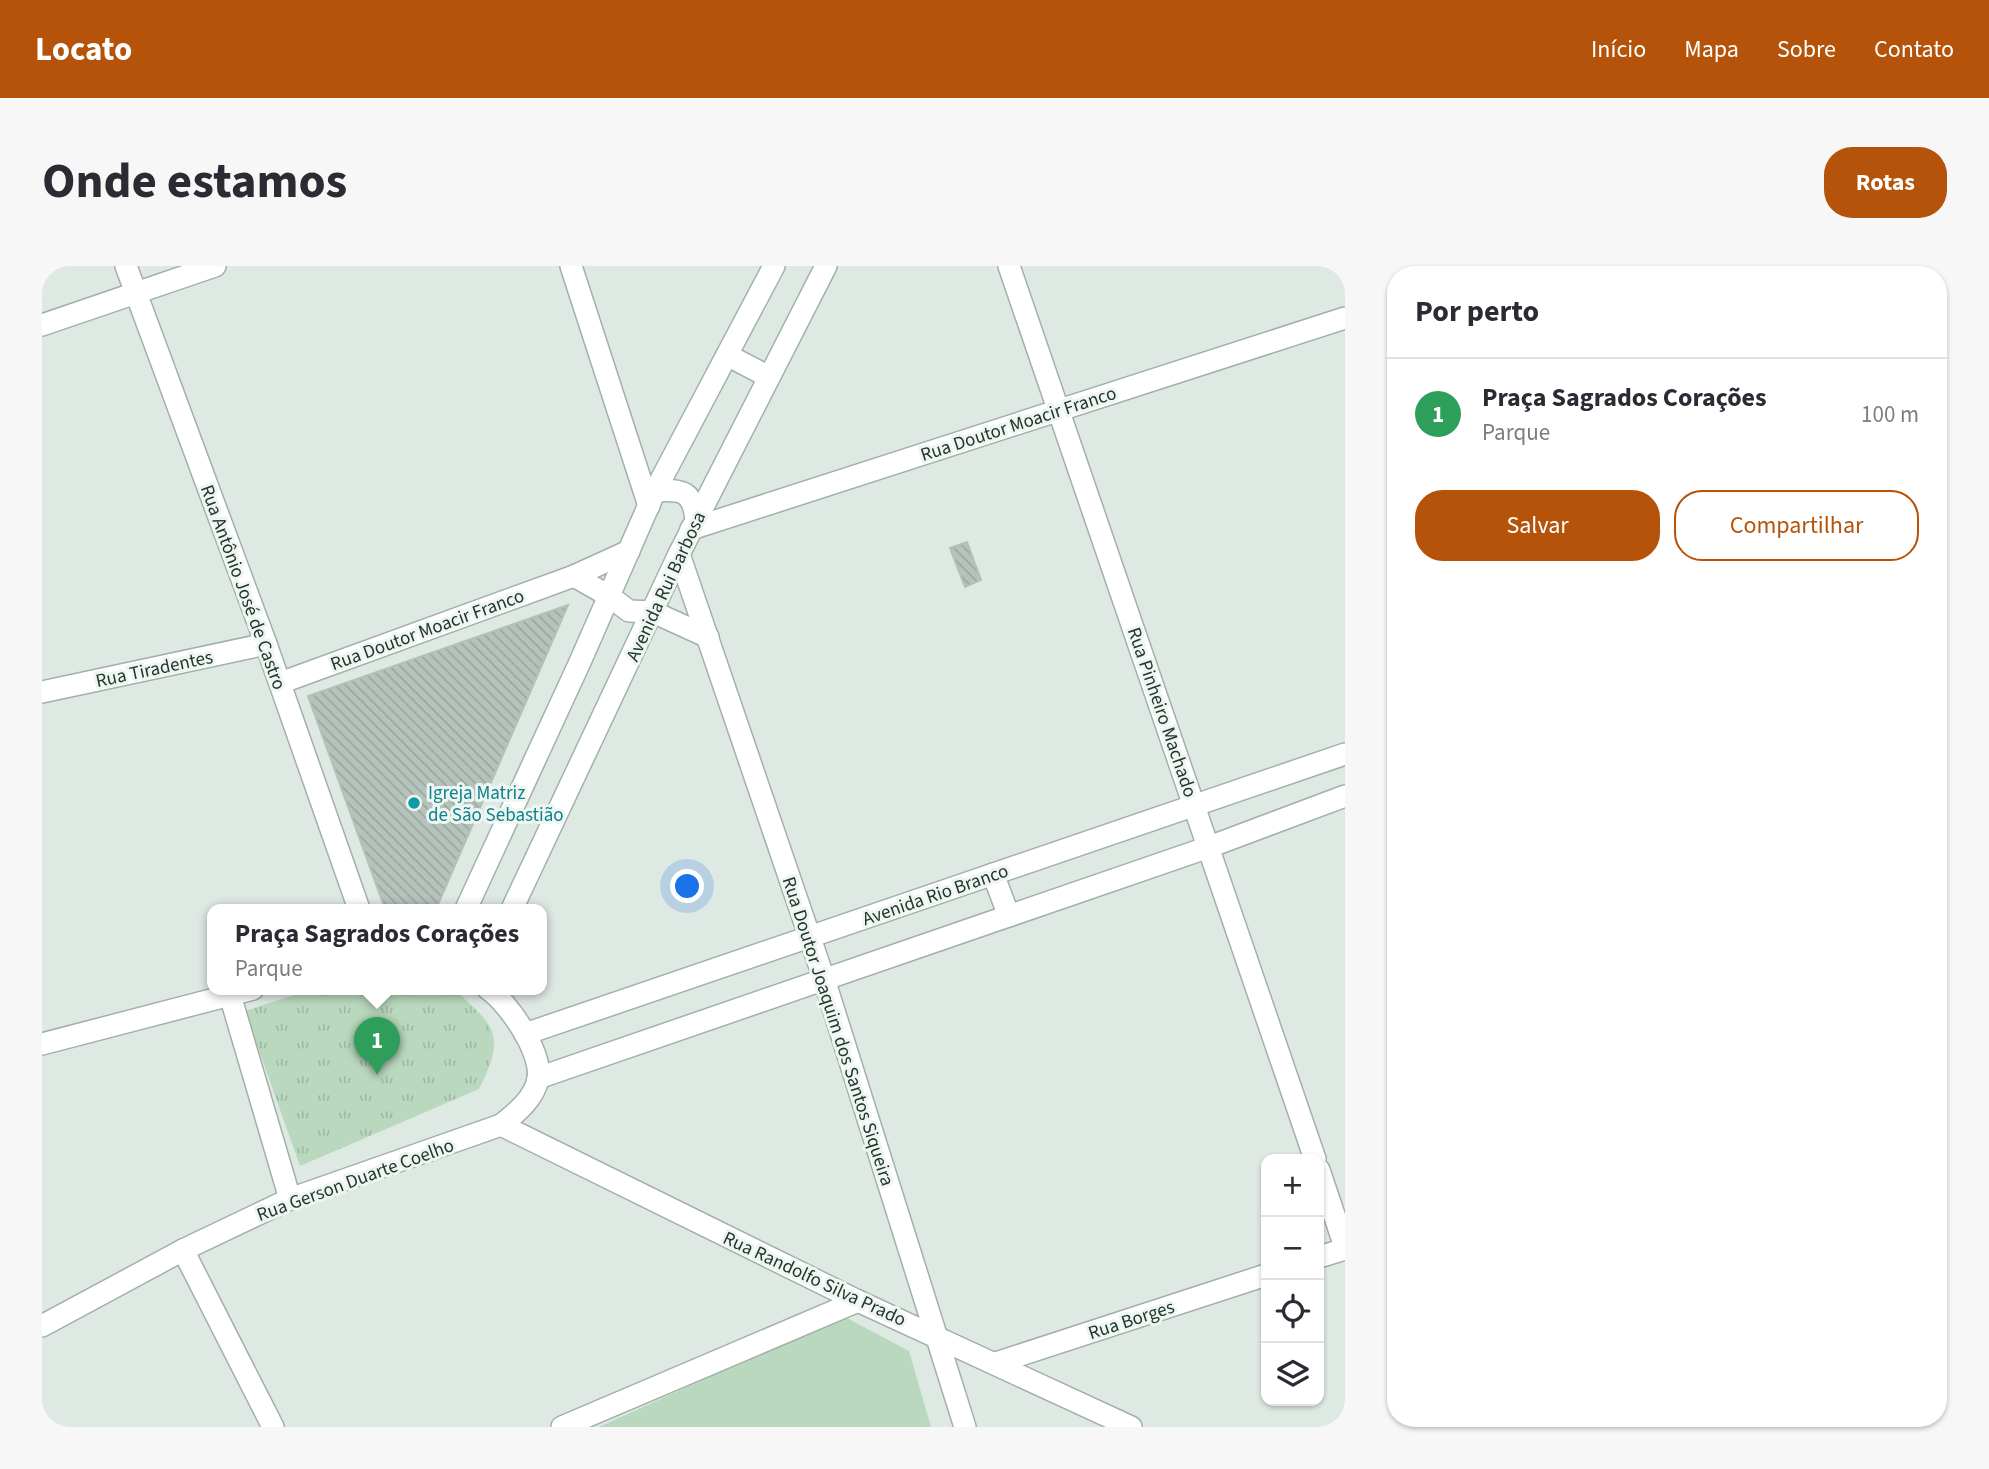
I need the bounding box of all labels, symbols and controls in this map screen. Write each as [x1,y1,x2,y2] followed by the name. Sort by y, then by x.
[35,26,132,73] text: Locato
[1591,32,1646,67] text: Início
[1684,32,1739,67] text: Mapa
[1777,32,1836,67] text: Sobre
[1874,32,1954,67] text: Contato
[42,147,347,217] text: Onde estamos
[1824,147,1947,218] button: Rotas
[1415,290,1539,333] text: Por perto
[1482,379,1767,416] text: Praça Sagrados Corações
[917,380,1120,469] street label: Rua Doutor Moacir Franco
[1432,398,1444,431] text: 1
[1861,398,1919,431] text: 100 m
[1482,416,1550,449] text: Parque
[193,481,292,694] street label: Rua Antônio José de Castro
[1415,490,1660,561] button: Salvar
[1674,490,1919,561] button: Compartilhar
[620,507,713,666] street label: Avenida Rui Barbosa
[327,583,528,678] street label: Rua Doutor Moacir Franco
[1120,624,1203,801] street label: Rua Pinheiro Machado
[93,644,215,695] street label: Rua Tiradentes
[428,780,564,829] place label: Igreja Matriz de São Sebastião
[406,795,422,811] marker: Igreja Matriz de São Sebastião
[859,858,1012,933] street label: Avenida Rio Branco
[670,869,704,903] your location
[775,873,900,1190] street label: Rua Doutor Joaquim dos Santos Siqueira
[207,904,547,995] popup
[235,915,519,952] text: Praça Sagrados Corações
[235,952,303,985] text: Parque
[354,1017,400,1075] pin: 1
[253,1132,458,1229] street label: Rua Gerson Duarte Coelho
[1261,1154,1324,1406] map controls
[1261,1154,1324,1217] button: +
[1261,1217,1324,1280] button: −
[718,1225,910,1334] street label: Rua Randolfo Silva Prado
[1261,1280,1324,1343] button: locate
[1085,1294,1178,1347] street label: Rua Borges
[1261,1343,1324,1406] button: layers

